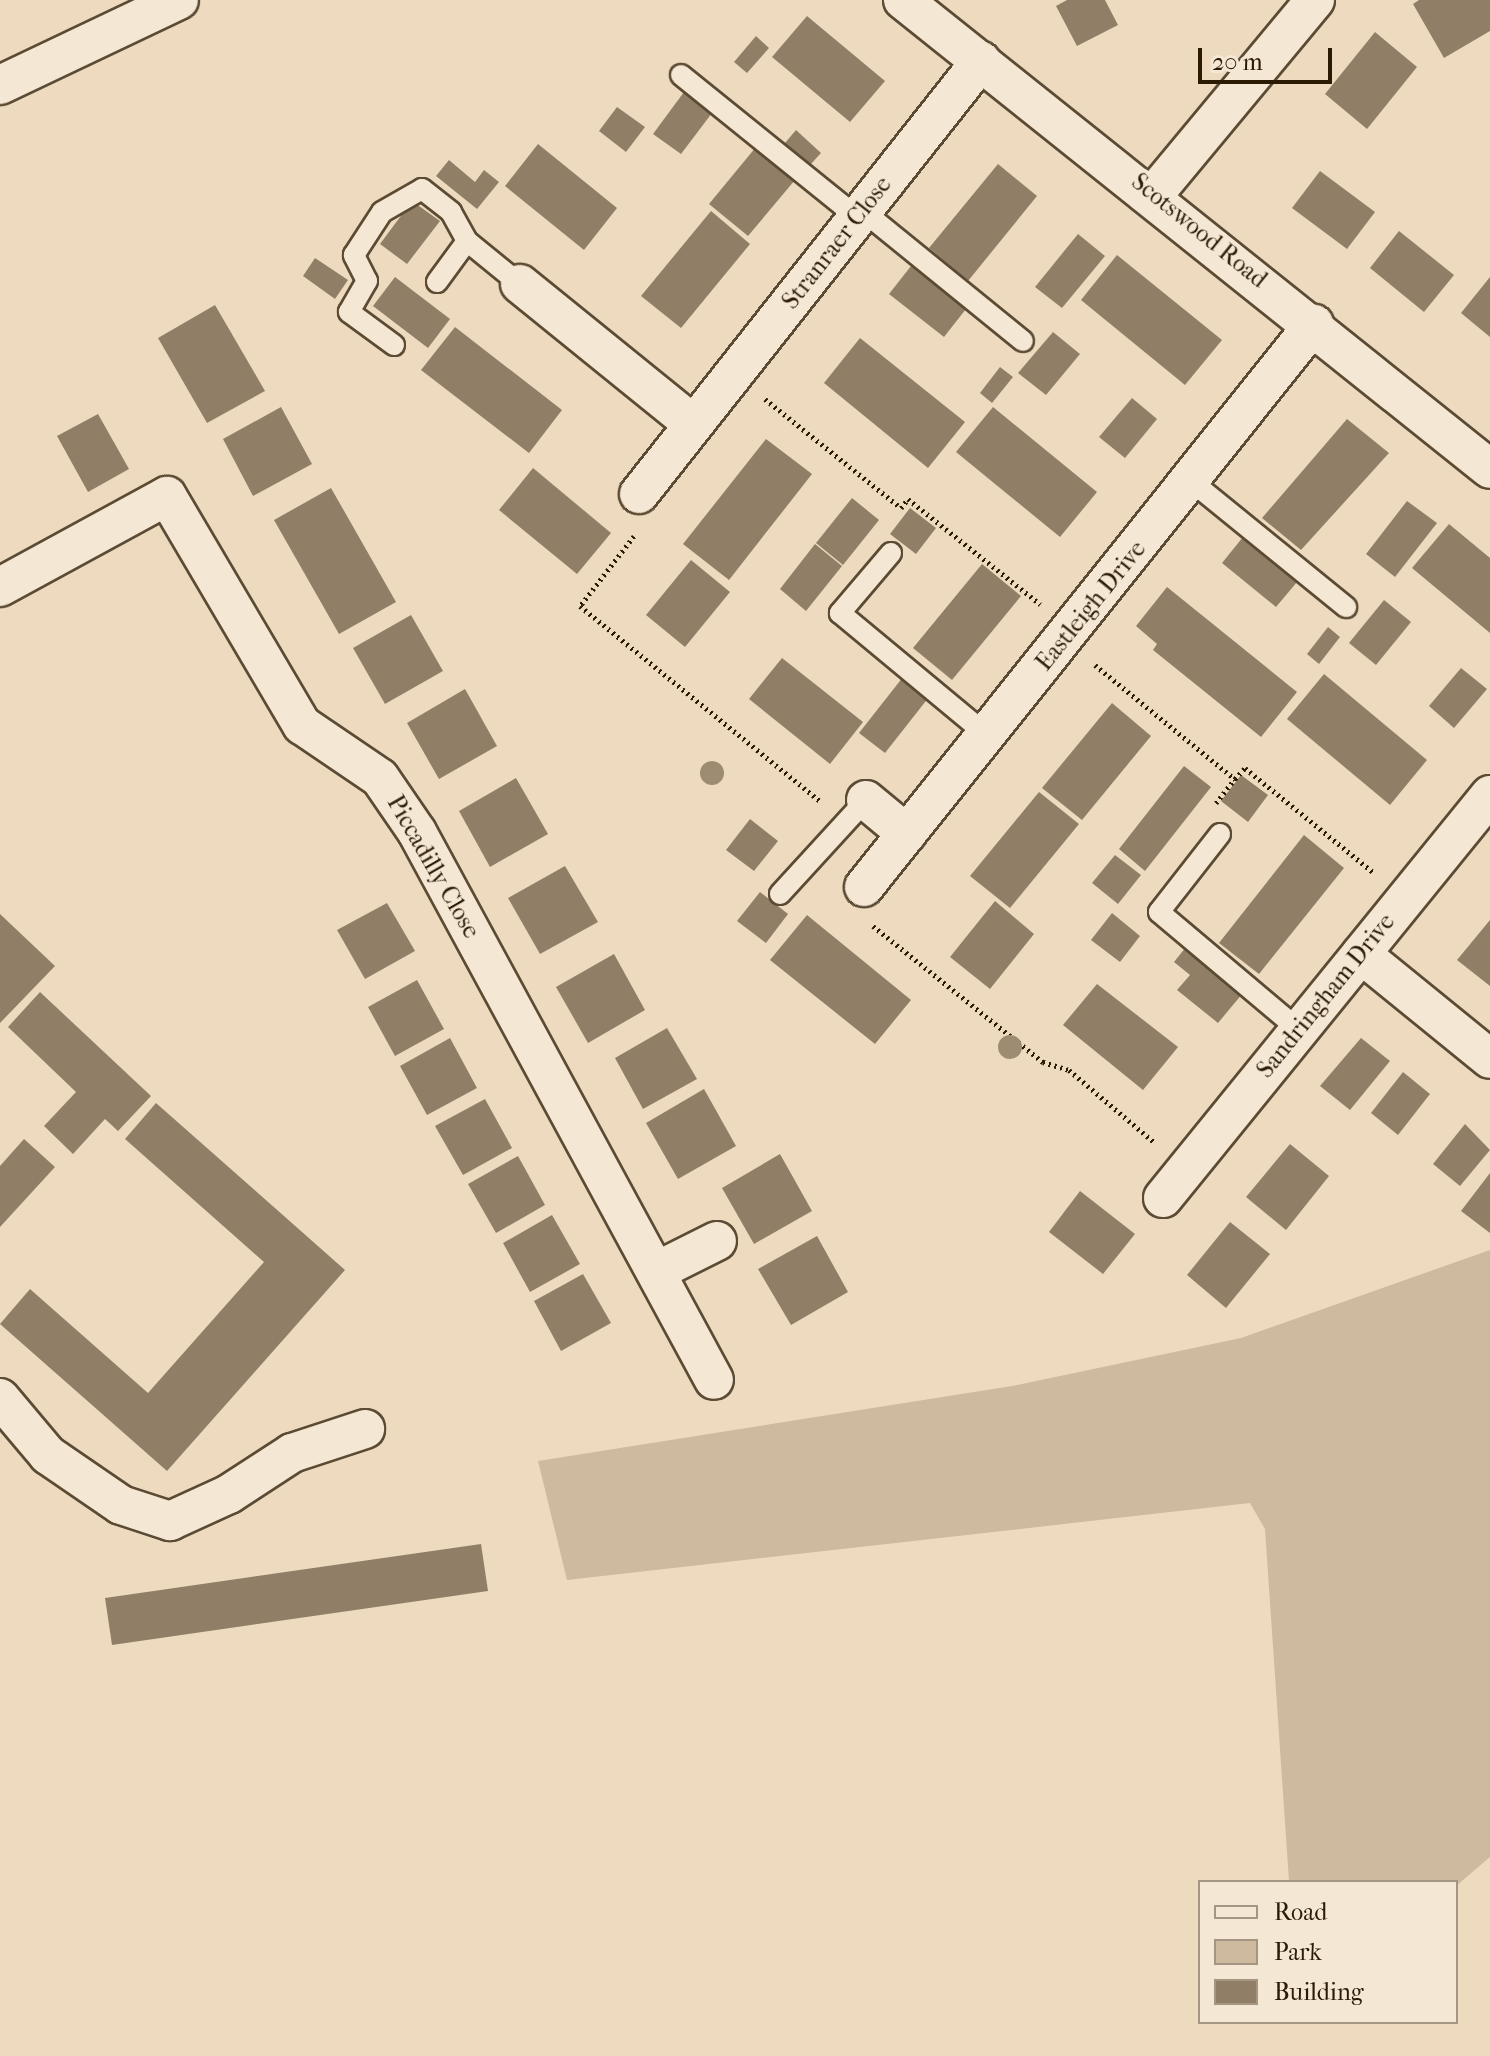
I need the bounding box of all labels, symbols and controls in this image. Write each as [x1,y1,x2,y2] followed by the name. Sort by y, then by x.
[1202,32,1336,82] scale bar
[1212,48,1263,76] text: 20 m
[1126,168,1272,294] street label: Scotswood Road
[776,171,898,315] street label: Stranraer Close
[1030,535,1152,677] street label: Eastleigh Drive
[381,790,485,944] street label: Piccadilly Close
[1251,908,1401,1084] street label: Sandringham Drive
[1198,1880,1458,2024] legend
[1274,1898,1327,1926] text: Road
[1274,1938,1322,1966] text: Park
[1274,1978,1364,2006] text: Building

